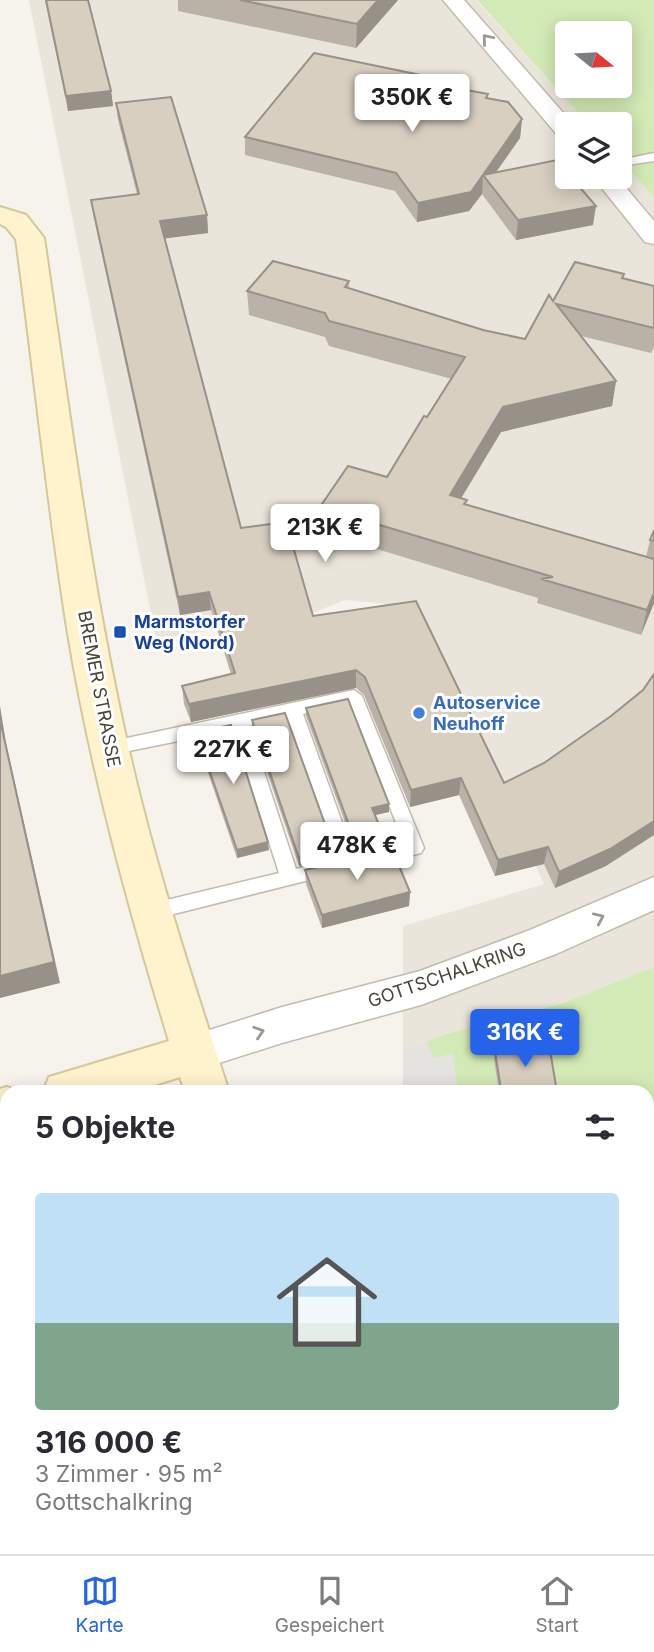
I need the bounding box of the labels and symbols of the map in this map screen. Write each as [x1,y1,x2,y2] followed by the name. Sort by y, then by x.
[555,21,632,98] north arrow
[483,35,495,48] one-way arrow
[355,74,469,134] pin: 350K €
[268,504,382,564] pin: 213K €
[74,609,125,769] street label: BREMER STRASSE
[134,611,245,653] place label: Marmstorfer Weg (Nord)
[112,624,128,640] marker: Marmstorfer Weg (Nord)
[433,692,541,734] place label: Autoservice Neuhoff
[411,705,427,721] marker: Autoservice Neuhoff
[176,726,290,786] pin: 227K €
[300,822,414,882] pin: 478K €
[591,912,604,926] one-way arrow
[365,938,529,1011] street label: GOTTSCHALKRING
[468,1010,582,1069] pin: 316K €
[253,1026,265,1041] one-way arrow

